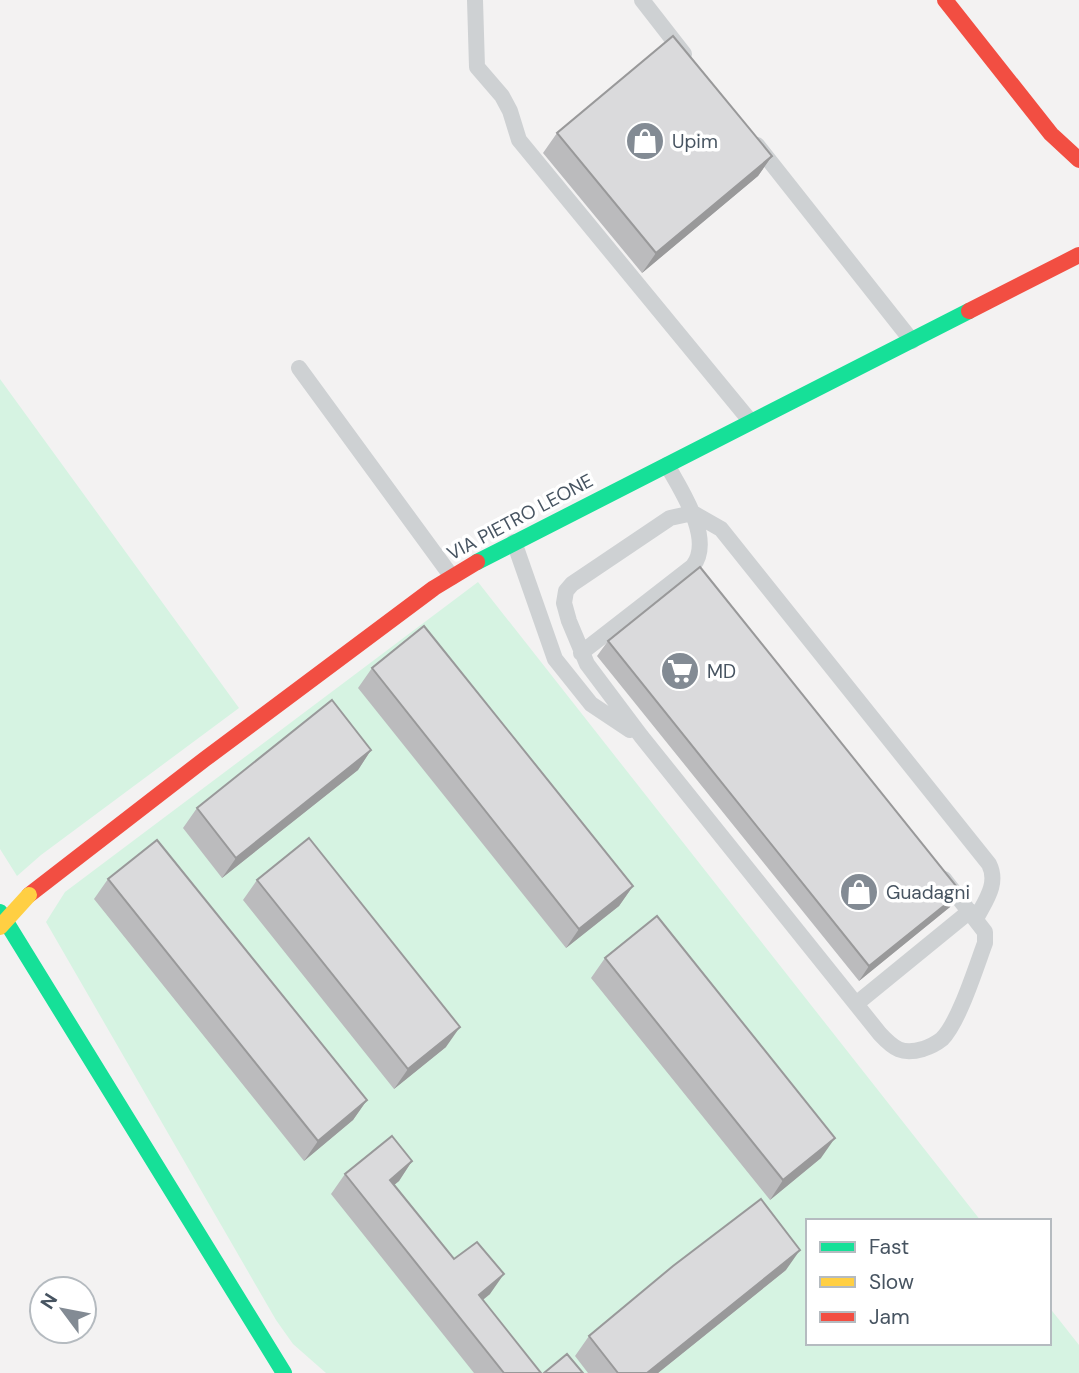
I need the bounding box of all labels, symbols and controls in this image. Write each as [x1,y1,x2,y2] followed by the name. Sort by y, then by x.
[624,120,666,162] shop icon: Upim
[672,129,718,154] place label: Upim
[443,468,597,566] street label: VIA PIETRO LEONE
[659,650,701,692] supermarket icon: MD
[707,659,736,684] place label: MD
[838,871,880,913] shop icon: Guadagni
[886,880,970,905] place label: Guadagni
[806,1219,1051,1345] legend
[869,1233,909,1261] text: Fast
[869,1268,914,1296] text: Slow
[28,1275,98,1345] north arrow
[35,1289,63,1314] text: N
[869,1303,910,1331] text: Jam

